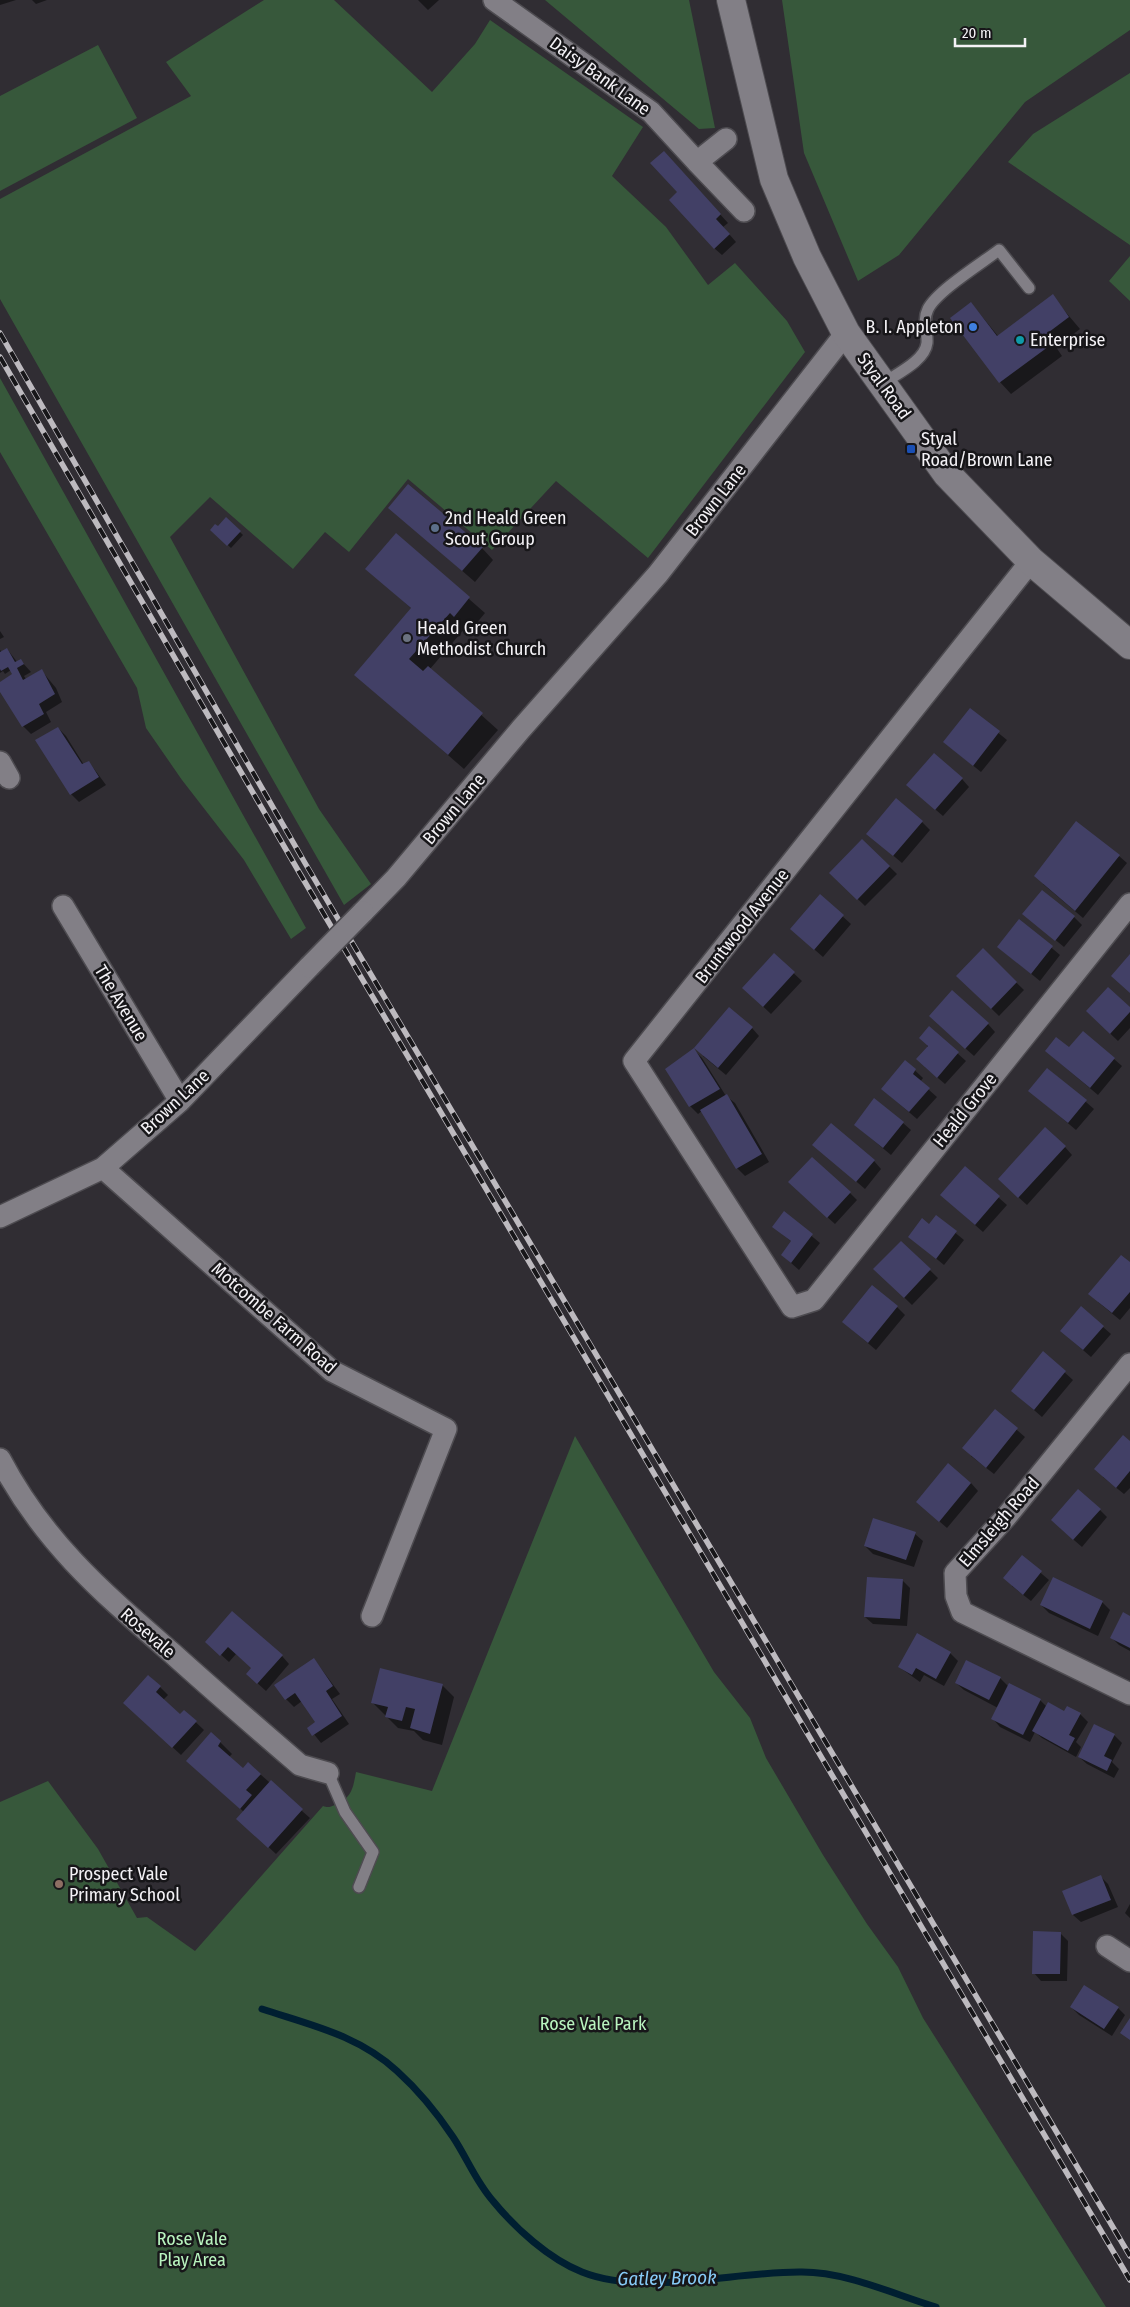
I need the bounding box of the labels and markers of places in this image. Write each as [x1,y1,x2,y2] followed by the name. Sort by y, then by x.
[866,316,963,338] place label: B. I. Appleton
[967,321,979,333] marker: B. I. Appleton
[1030,329,1106,351] place label: Enterprise
[1014,334,1026,346] marker: Enterprise
[921,428,1052,471] place label: Styal Road/Brown Lane
[905,443,917,455] marker: Styal Road/Brown Lane
[445,507,566,550] place label: 2nd Heald Green Scout Group
[429,522,441,534] marker: 2nd Heald Green Scout Group
[417,617,546,660] place label: Heald Green Methodist Church
[401,632,413,644] marker: Heald Green Methodist Church
[69,1863,180,1906] place label: Prospect Vale Primary School
[53,1878,65,1890] marker: Prospect Vale Primary School

